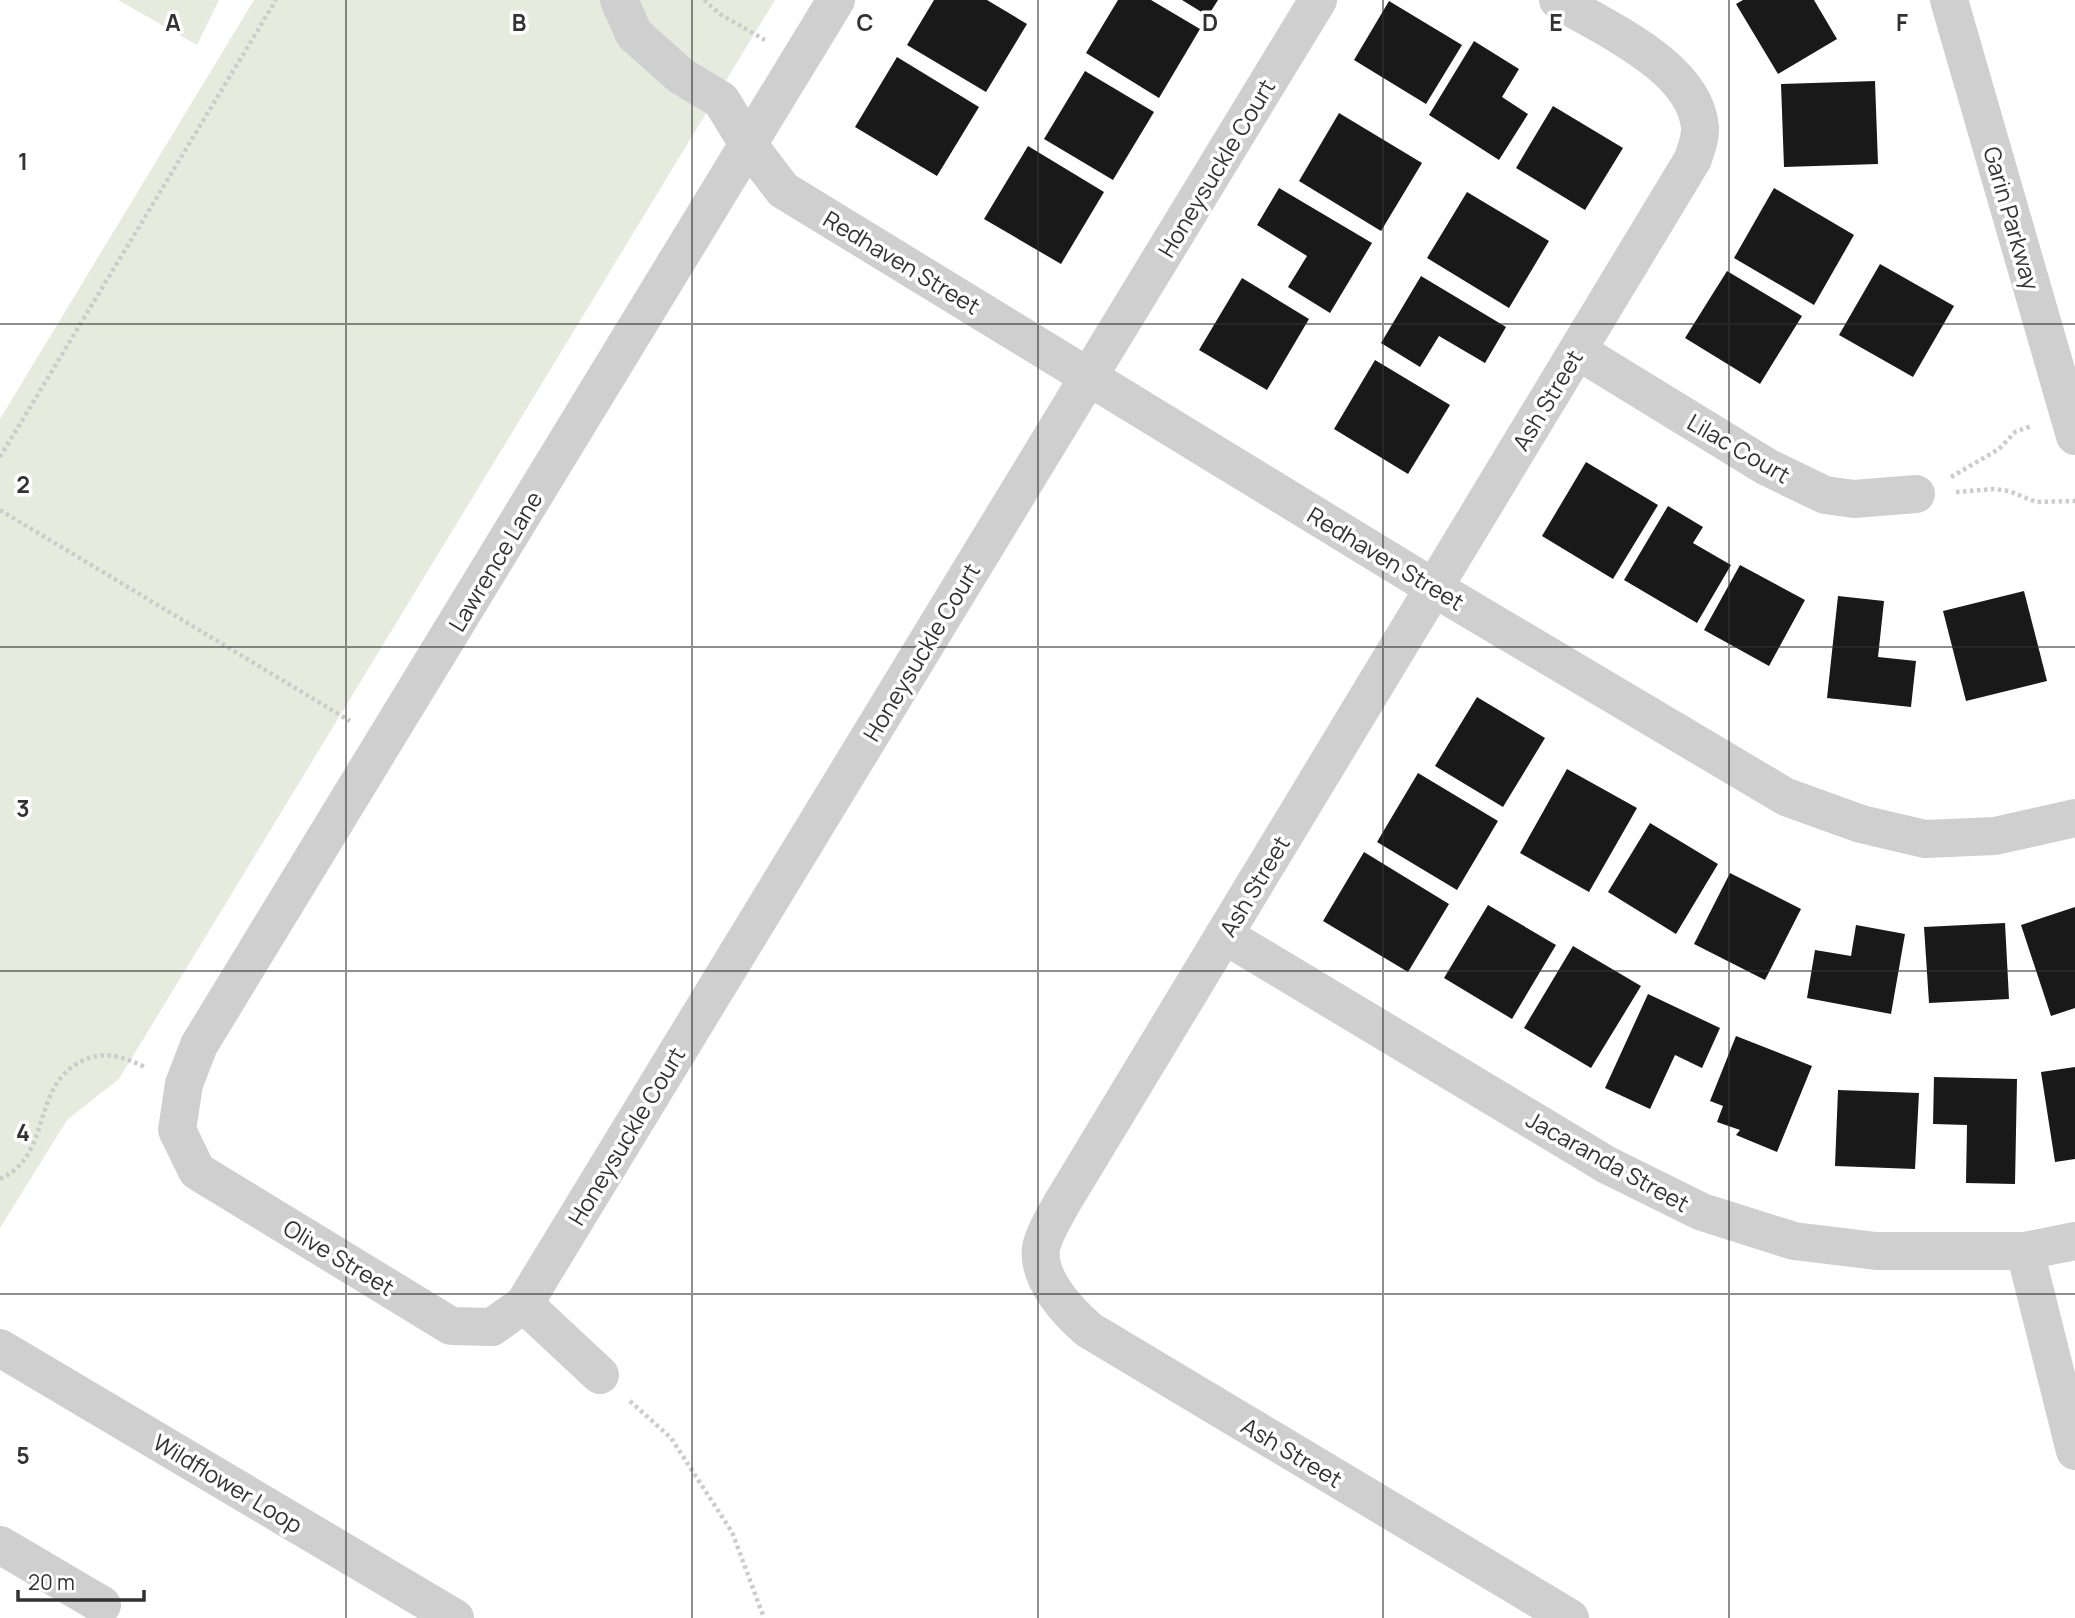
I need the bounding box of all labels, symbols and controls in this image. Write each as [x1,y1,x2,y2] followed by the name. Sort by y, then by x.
[165,6,181,38] text: A
[512,6,526,38] text: B
[857,6,874,38] text: C
[1202,6,1218,38] text: D
[1549,6,1563,38] text: E
[1896,6,1908,38] text: F
[1150,73,1282,263] street label: Honeysuckle Court
[1976,142,2048,294] street label: Garin Parkway
[18,145,28,177] text: 1
[818,203,986,321] street label: Redhaven Street
[1504,344,1590,456] street label: Ash Street
[1682,406,1796,490] street label: Lilac Court
[16,468,30,500] text: 2
[440,485,550,637] street label: Lawrence Lane
[1302,499,1470,617] street label: Redhaven Street
[855,557,987,747] street label: Honeysuckle Court
[16,792,30,824] text: 3
[1211,830,1297,942] street label: Ash Street
[560,1041,692,1231] street label: Honeysuckle Court
[1521,1103,1695,1219] street label: Jacaranda Street
[16,1116,30,1148] text: 4
[278,1211,400,1303] street label: Olive Street
[1236,1409,1348,1495] street label: Ash Street
[147,1426,309,1540] street label: Wildflower Loop
[16,1439,30,1471] text: 5
[18,1558,144,1602] scale bar
[28,1568,75,1596] text: 20 m

